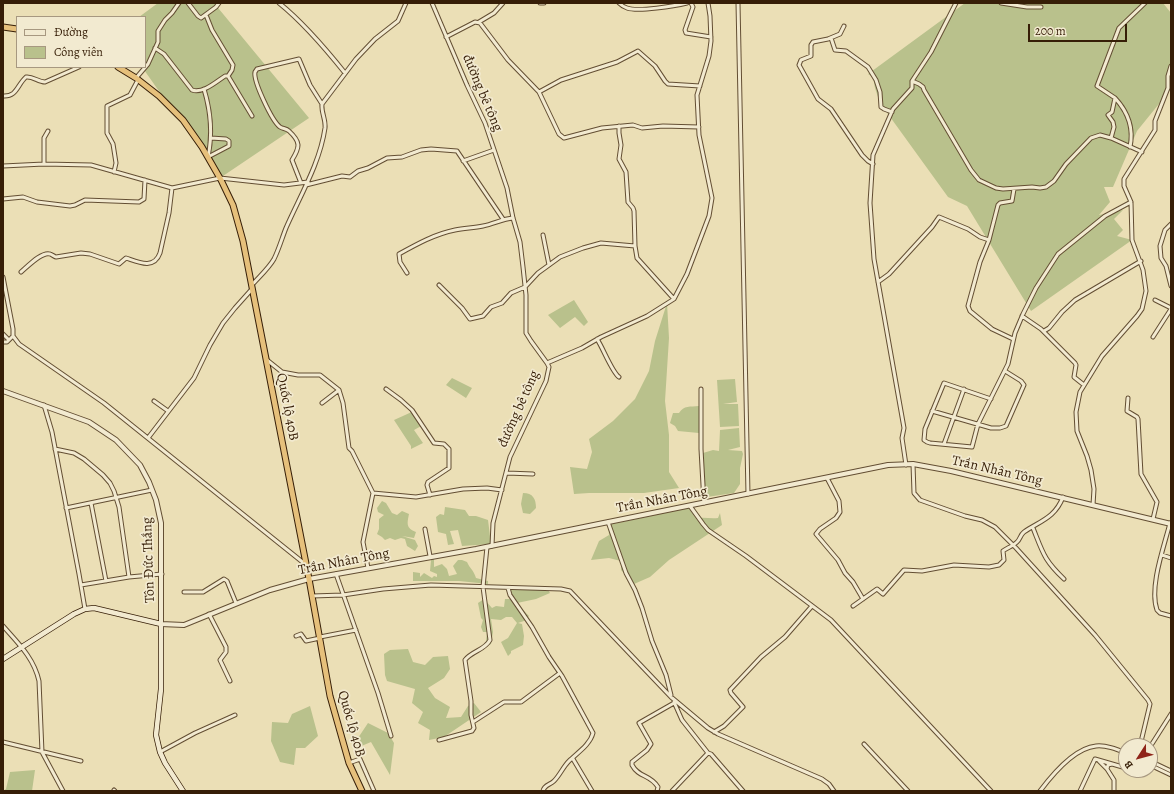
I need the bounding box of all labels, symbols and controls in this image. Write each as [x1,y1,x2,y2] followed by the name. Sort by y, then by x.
[16,16,146,68] legend
[1030,16,1129,42] scale bar
[1035,23,1066,39] text: 200 m
[54,24,88,40] text: Đường
[54,44,103,60] text: Công viên
[458,52,506,134] street label: đường bê tông
[495,368,543,450] street label: đường bê tông
[272,372,302,442] street label: Quốc lộ 40B
[950,452,1044,490] street label: Trần Nhân Tông
[615,483,709,517] street label: Trần Nhân Tông
[139,517,159,603] street label: Tôn Đức Thắng
[297,545,391,579] street label: Trần Nhân Tông
[334,689,368,759] street label: Quốc lộ 40B
[1118,738,1158,778] north arrow
[1121,758,1137,772] text: B

